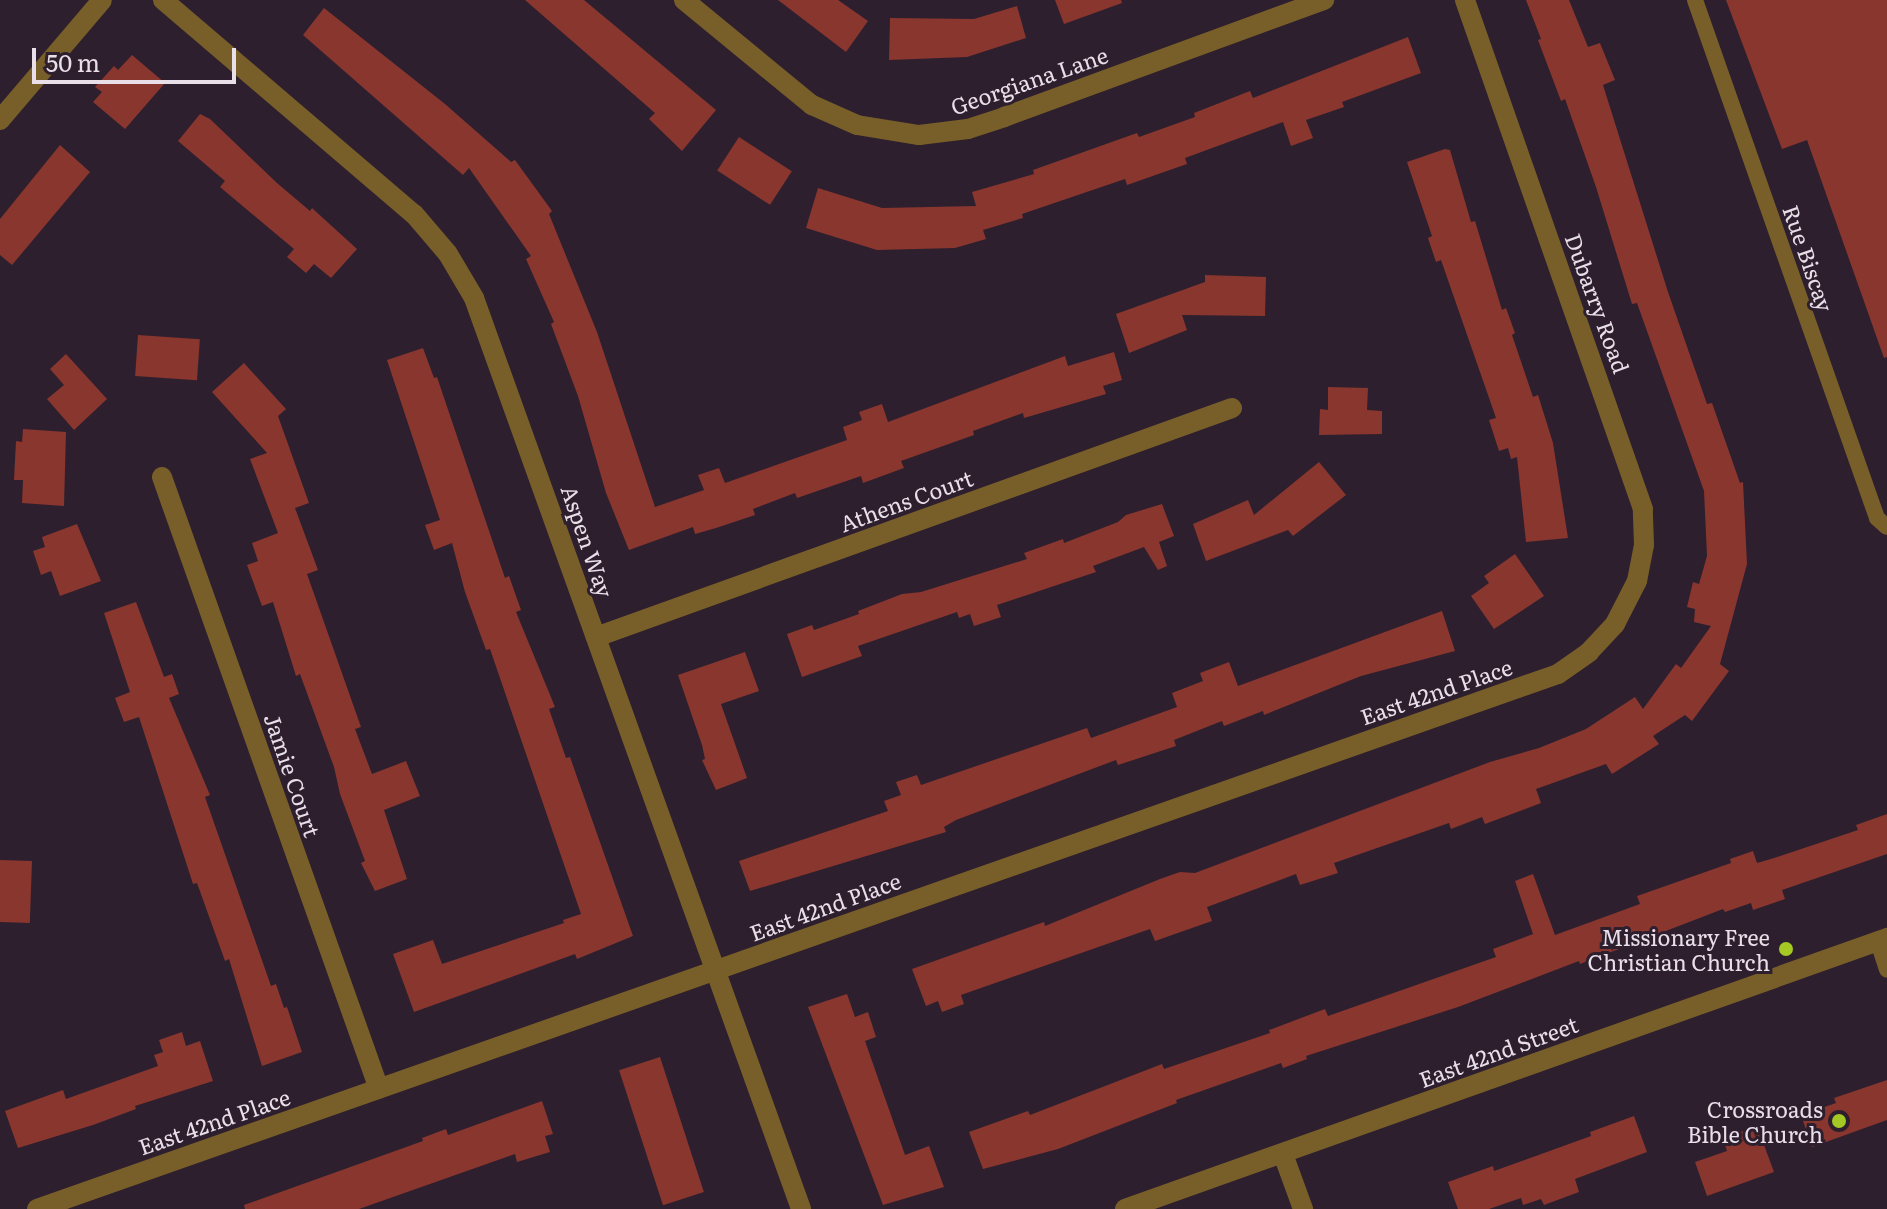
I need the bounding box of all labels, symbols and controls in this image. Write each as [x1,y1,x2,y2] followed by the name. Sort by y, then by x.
[36,32,240,82] scale bar
[947,41,1111,119] street label: Georgiana Lane
[46,44,100,79] text: 50 m
[1778,201,1840,315] street label: Rue Biscay
[1561,230,1635,376] street label: Dubarry Road
[836,464,976,536] street label: Athens Court
[556,481,620,601] street label: Aspen Way
[1357,653,1515,729] street label: East 42nd Place
[260,710,326,840] street label: Jamie Court
[746,866,904,946] street label: East 42nd Place
[1588,923,1770,974] place label: Missionary Free Christian Church
[1777,940,1795,958] marker: Missionary Free Christian Church
[1415,1010,1581,1092] street label: East 42nd Street
[135,1083,293,1159] street label: East 42nd Place
[1687,1095,1823,1146] place label: Crossroads Bible Church
[1830,1112,1848,1130] marker: Crossroads Bible Church

